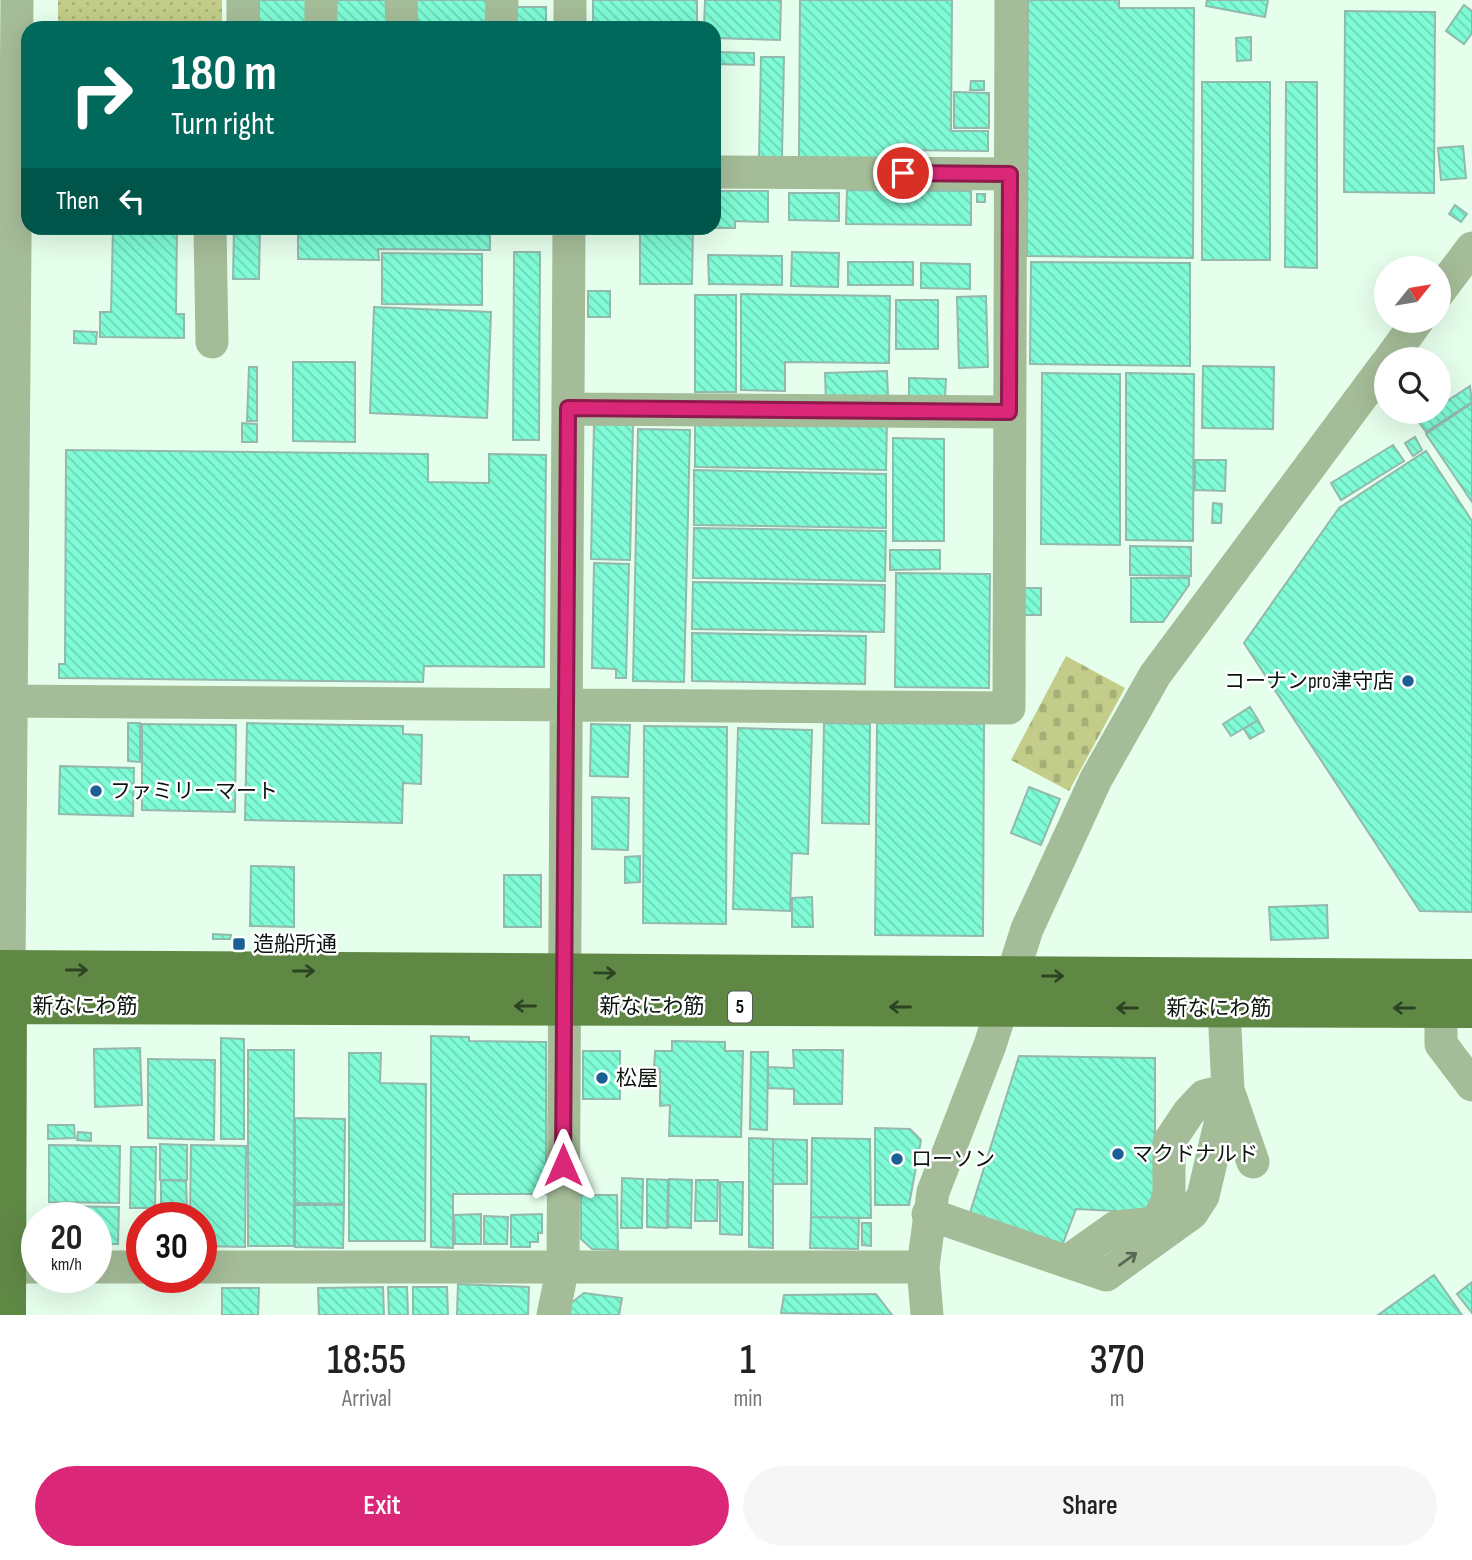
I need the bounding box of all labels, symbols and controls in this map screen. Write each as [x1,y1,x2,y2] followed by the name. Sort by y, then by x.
[171,45,277,104] text: 180 m
[56,49,147,140] icon: right
[171,105,275,144] text: Turn right
[873,143,933,203] pin
[884,154,922,192] icon: arrive
[113,182,151,220] icon: left
[56,186,99,217] text: Then
[1374,256,1451,332] north arrow
[1374,256,1451,424] map controls
[1374,347,1451,424] button: search
[1224,669,1394,694] place label: コーナンpro津守店
[1400,673,1416,689] marker: コーナンpro津守店
[110,779,278,804] place label: ファミリーマート
[88,783,104,799] marker: ファミリーマート
[253,932,337,957] place label: 造船所通
[231,936,247,952] marker: 造船所通
[65,963,88,976] one-way arrow
[293,964,316,978] one-way arrow
[594,966,617,980] one-way arrow
[1041,969,1064,983] one-way arrow
[728,992,752,1023] road number: 5
[33,994,138,1019] street label: 新なにわ筋
[600,994,705,1019] street label: 新なにわ筋
[1167,996,1272,1021] street label: 新なにわ筋
[514,999,537,1013] one-way arrow
[889,1000,912,1014] one-way arrow
[1116,1001,1139,1015] one-way arrow
[1393,1001,1416,1015] one-way arrow
[616,1066,658,1091] place label: 松屋
[594,1070,610,1086] marker: 松屋
[526,1128,600,1202] position arrow
[1132,1142,1258,1167] place label: マクドナルド
[1110,1146,1126,1162] marker: マクドナルド
[911,1147,995,1172] place label: ローソン
[889,1151,905,1167] marker: ローソン
[126,1202,217,1293] speed limit sign: 30
[51,1217,83,1260] text: 20
[1118,1251,1137,1266] one-way arrow
[51,1254,82,1275] text: km/h
[327,1335,406,1386] text: 18:55
[740,1335,756,1386] text: 1
[1090,1335,1145,1386] text: 370
[342,1385,391,1413] text: Arrival
[734,1385,762,1413] text: min
[1110,1385,1125,1413] text: m
[35,1466,729,1546] button: Exit
[743,1466,1437,1546] button: Share

